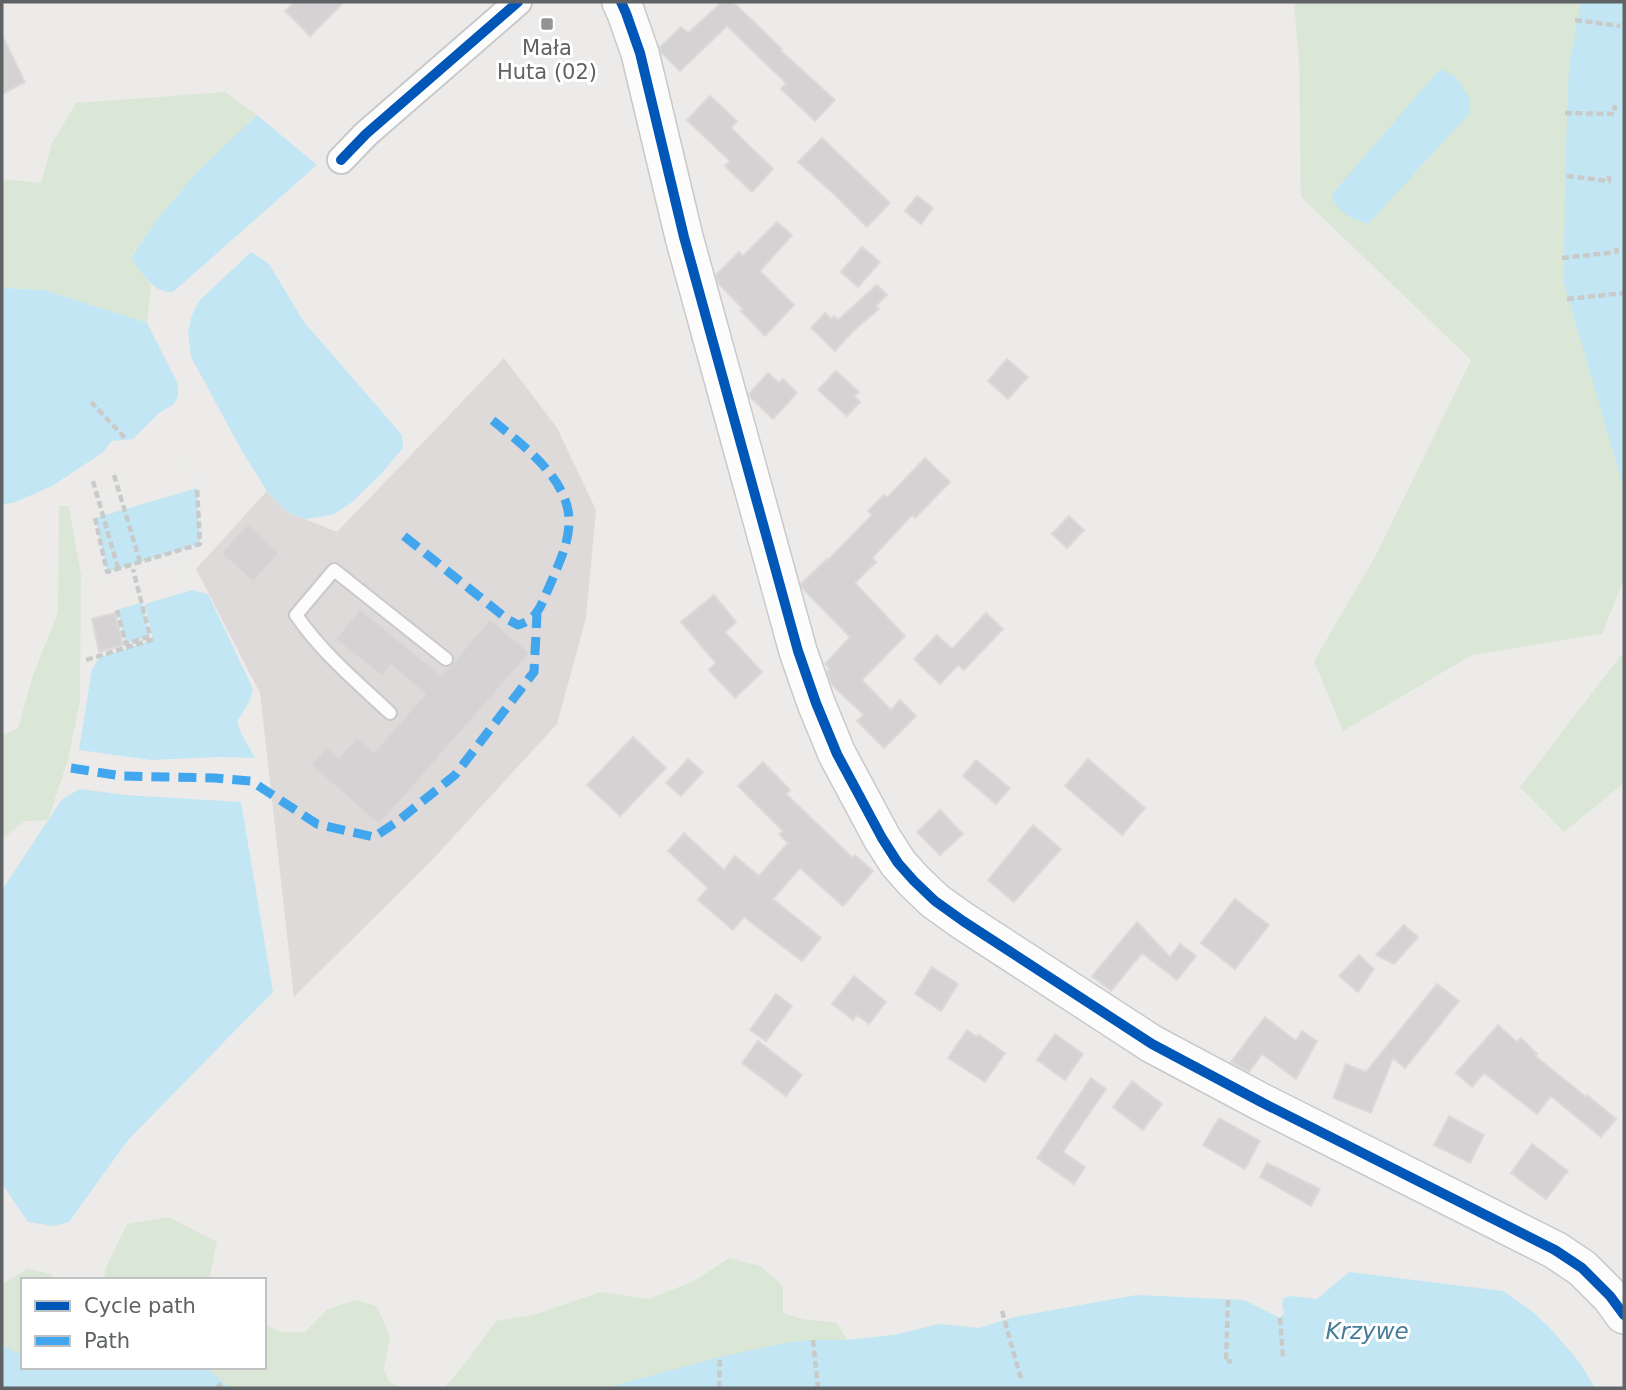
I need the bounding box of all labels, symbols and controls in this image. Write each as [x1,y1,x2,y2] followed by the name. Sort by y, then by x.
[539,16,555,32] marker: Mała Huta (02)
[497,36,597,84] place label: Mała Huta (02)
[21,1278,266,1369] legend
[84,1294,196,1318] text: Cycle path
[1325,1318,1409,1344] water label: Krzywe
[84,1329,130,1353] text: Path

